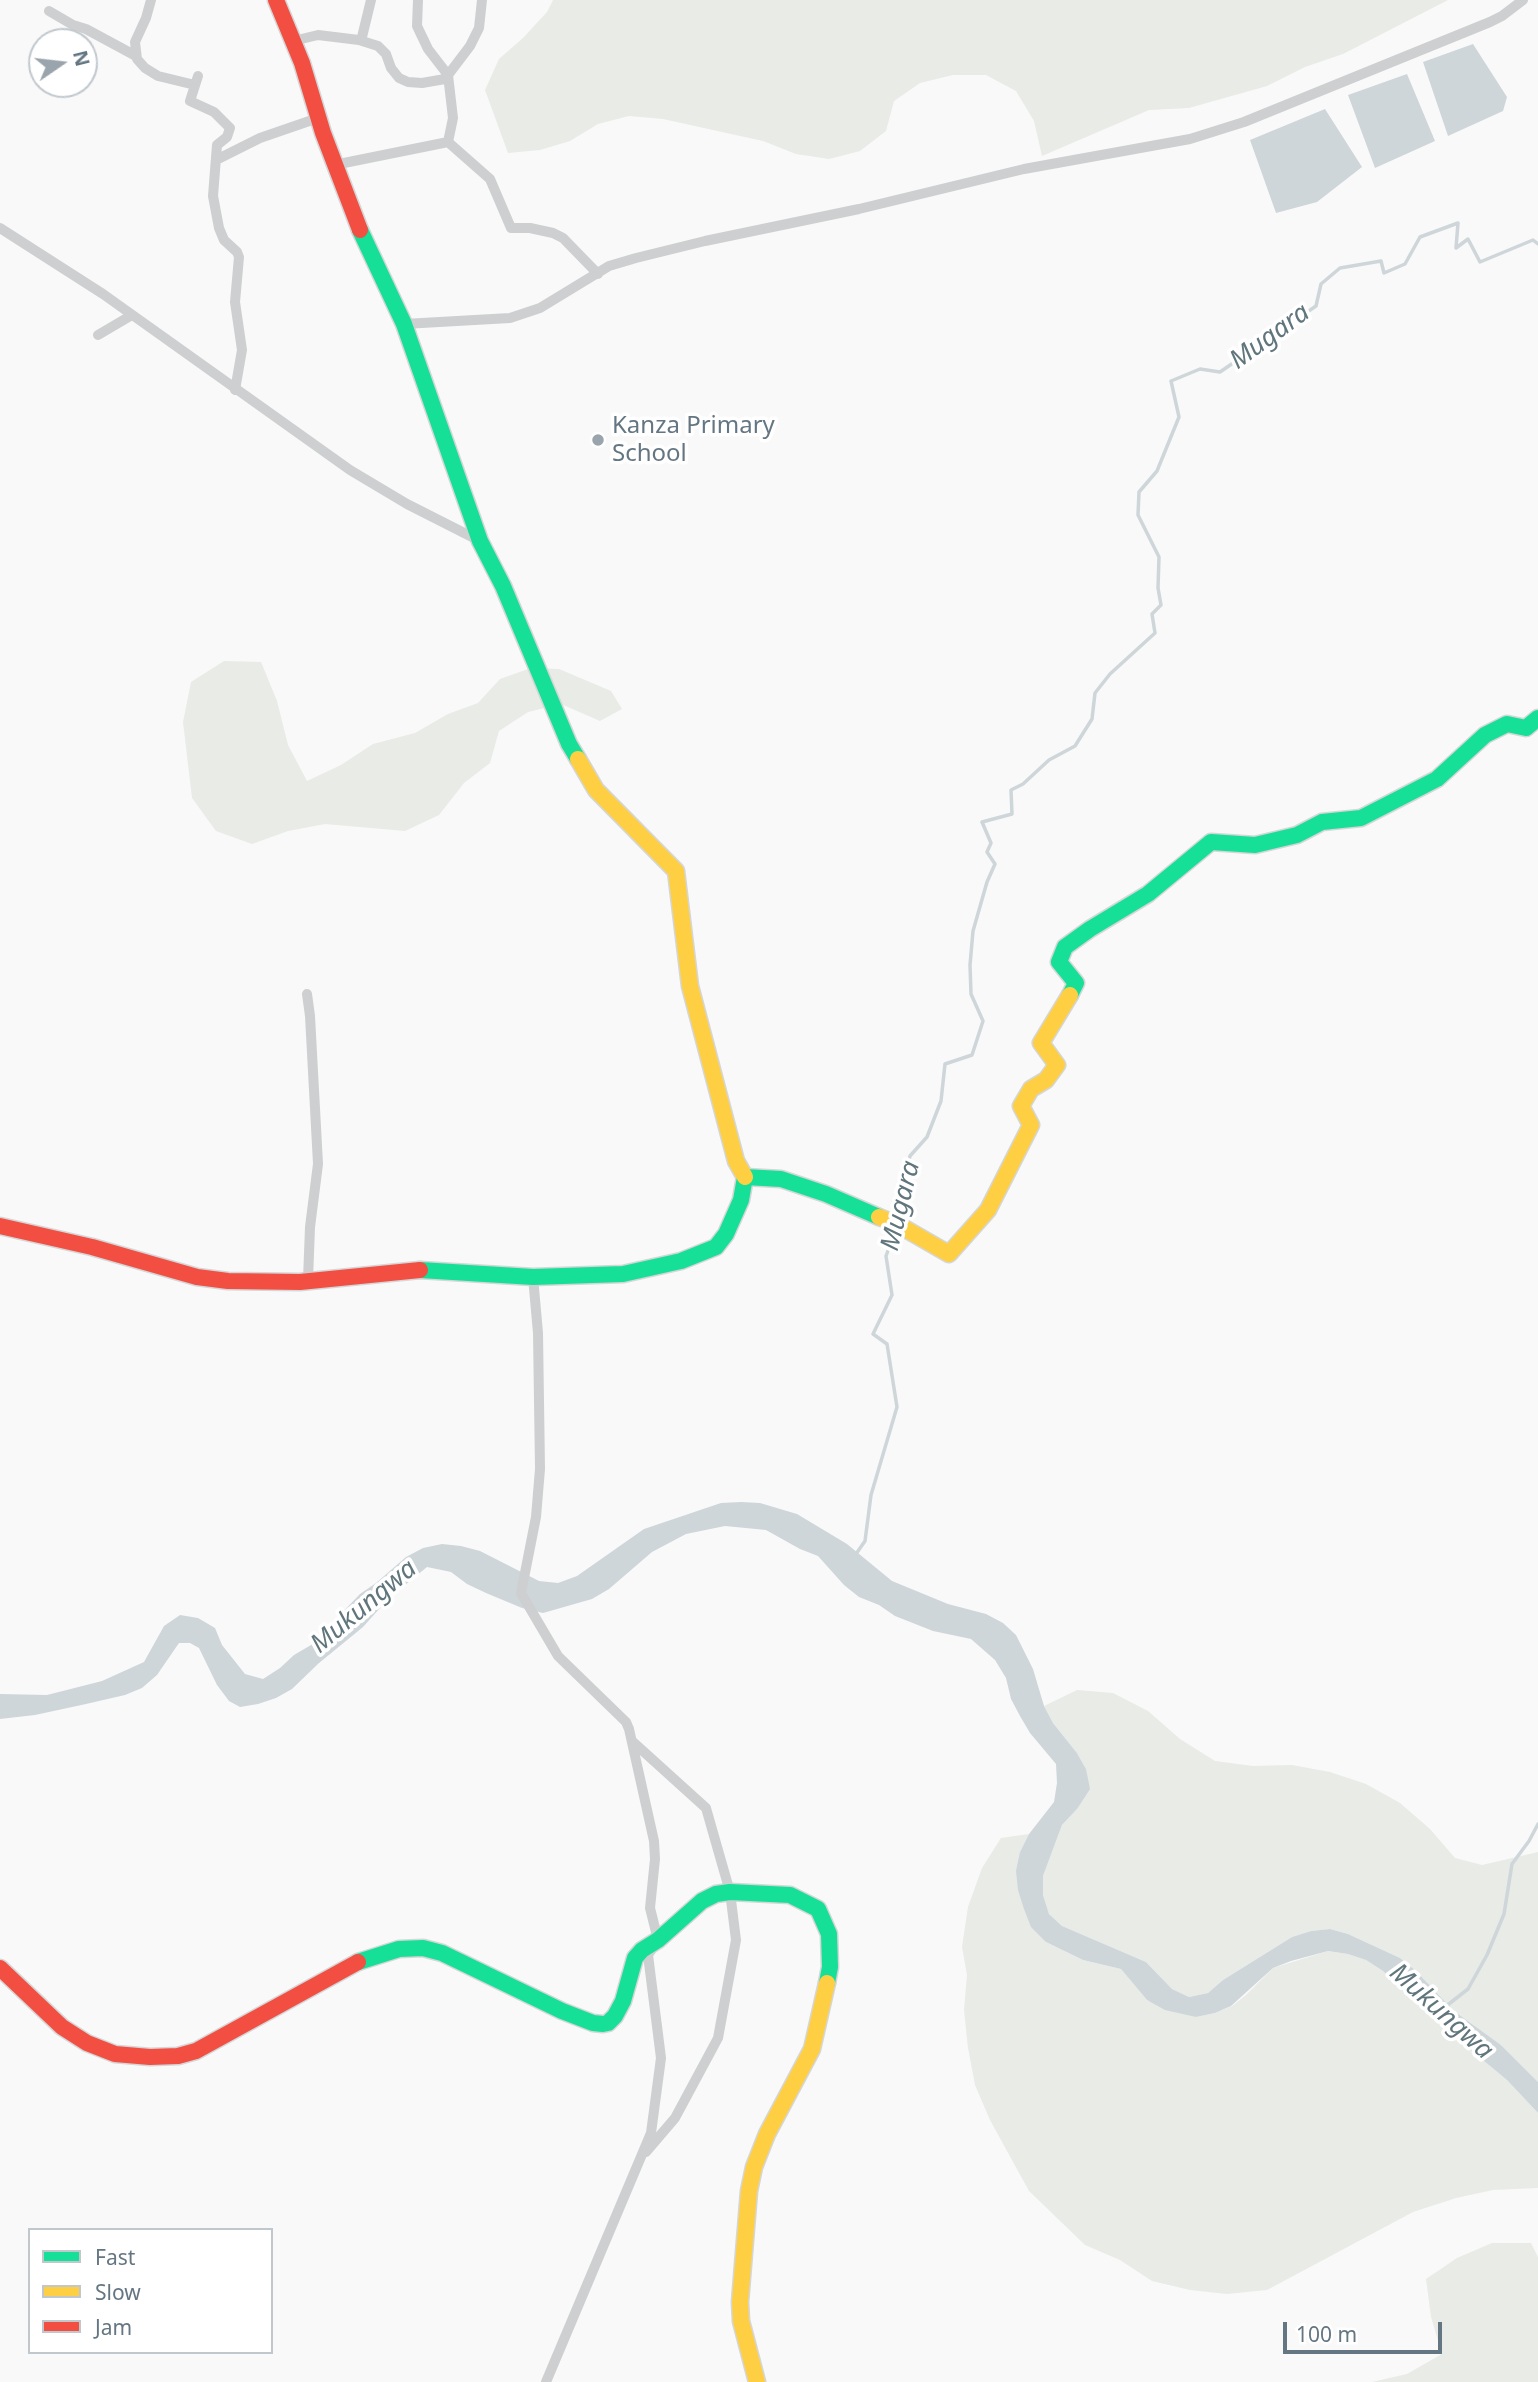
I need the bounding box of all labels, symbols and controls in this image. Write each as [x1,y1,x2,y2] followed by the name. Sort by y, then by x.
[28,28,98,98] north arrow
[67,48,96,69] text: N
[1224,298,1316,376] water label: Mugara
[612,412,775,468] place label: Kanza Primary School
[590,432,606,448] marker: Kanza Primary School
[875,1158,927,1254] water label: Mugara
[305,1554,423,1660] water label: Mukungwa
[1383,1957,1499,2067] water label: Mukungwa
[28,2228,273,2354] legend
[95,2243,135,2271] text: Fast
[95,2278,141,2306] text: Slow
[1286,2308,1445,2352] scale bar
[95,2313,132,2341] text: Jam
[1296,2320,1357,2348] text: 100 m

